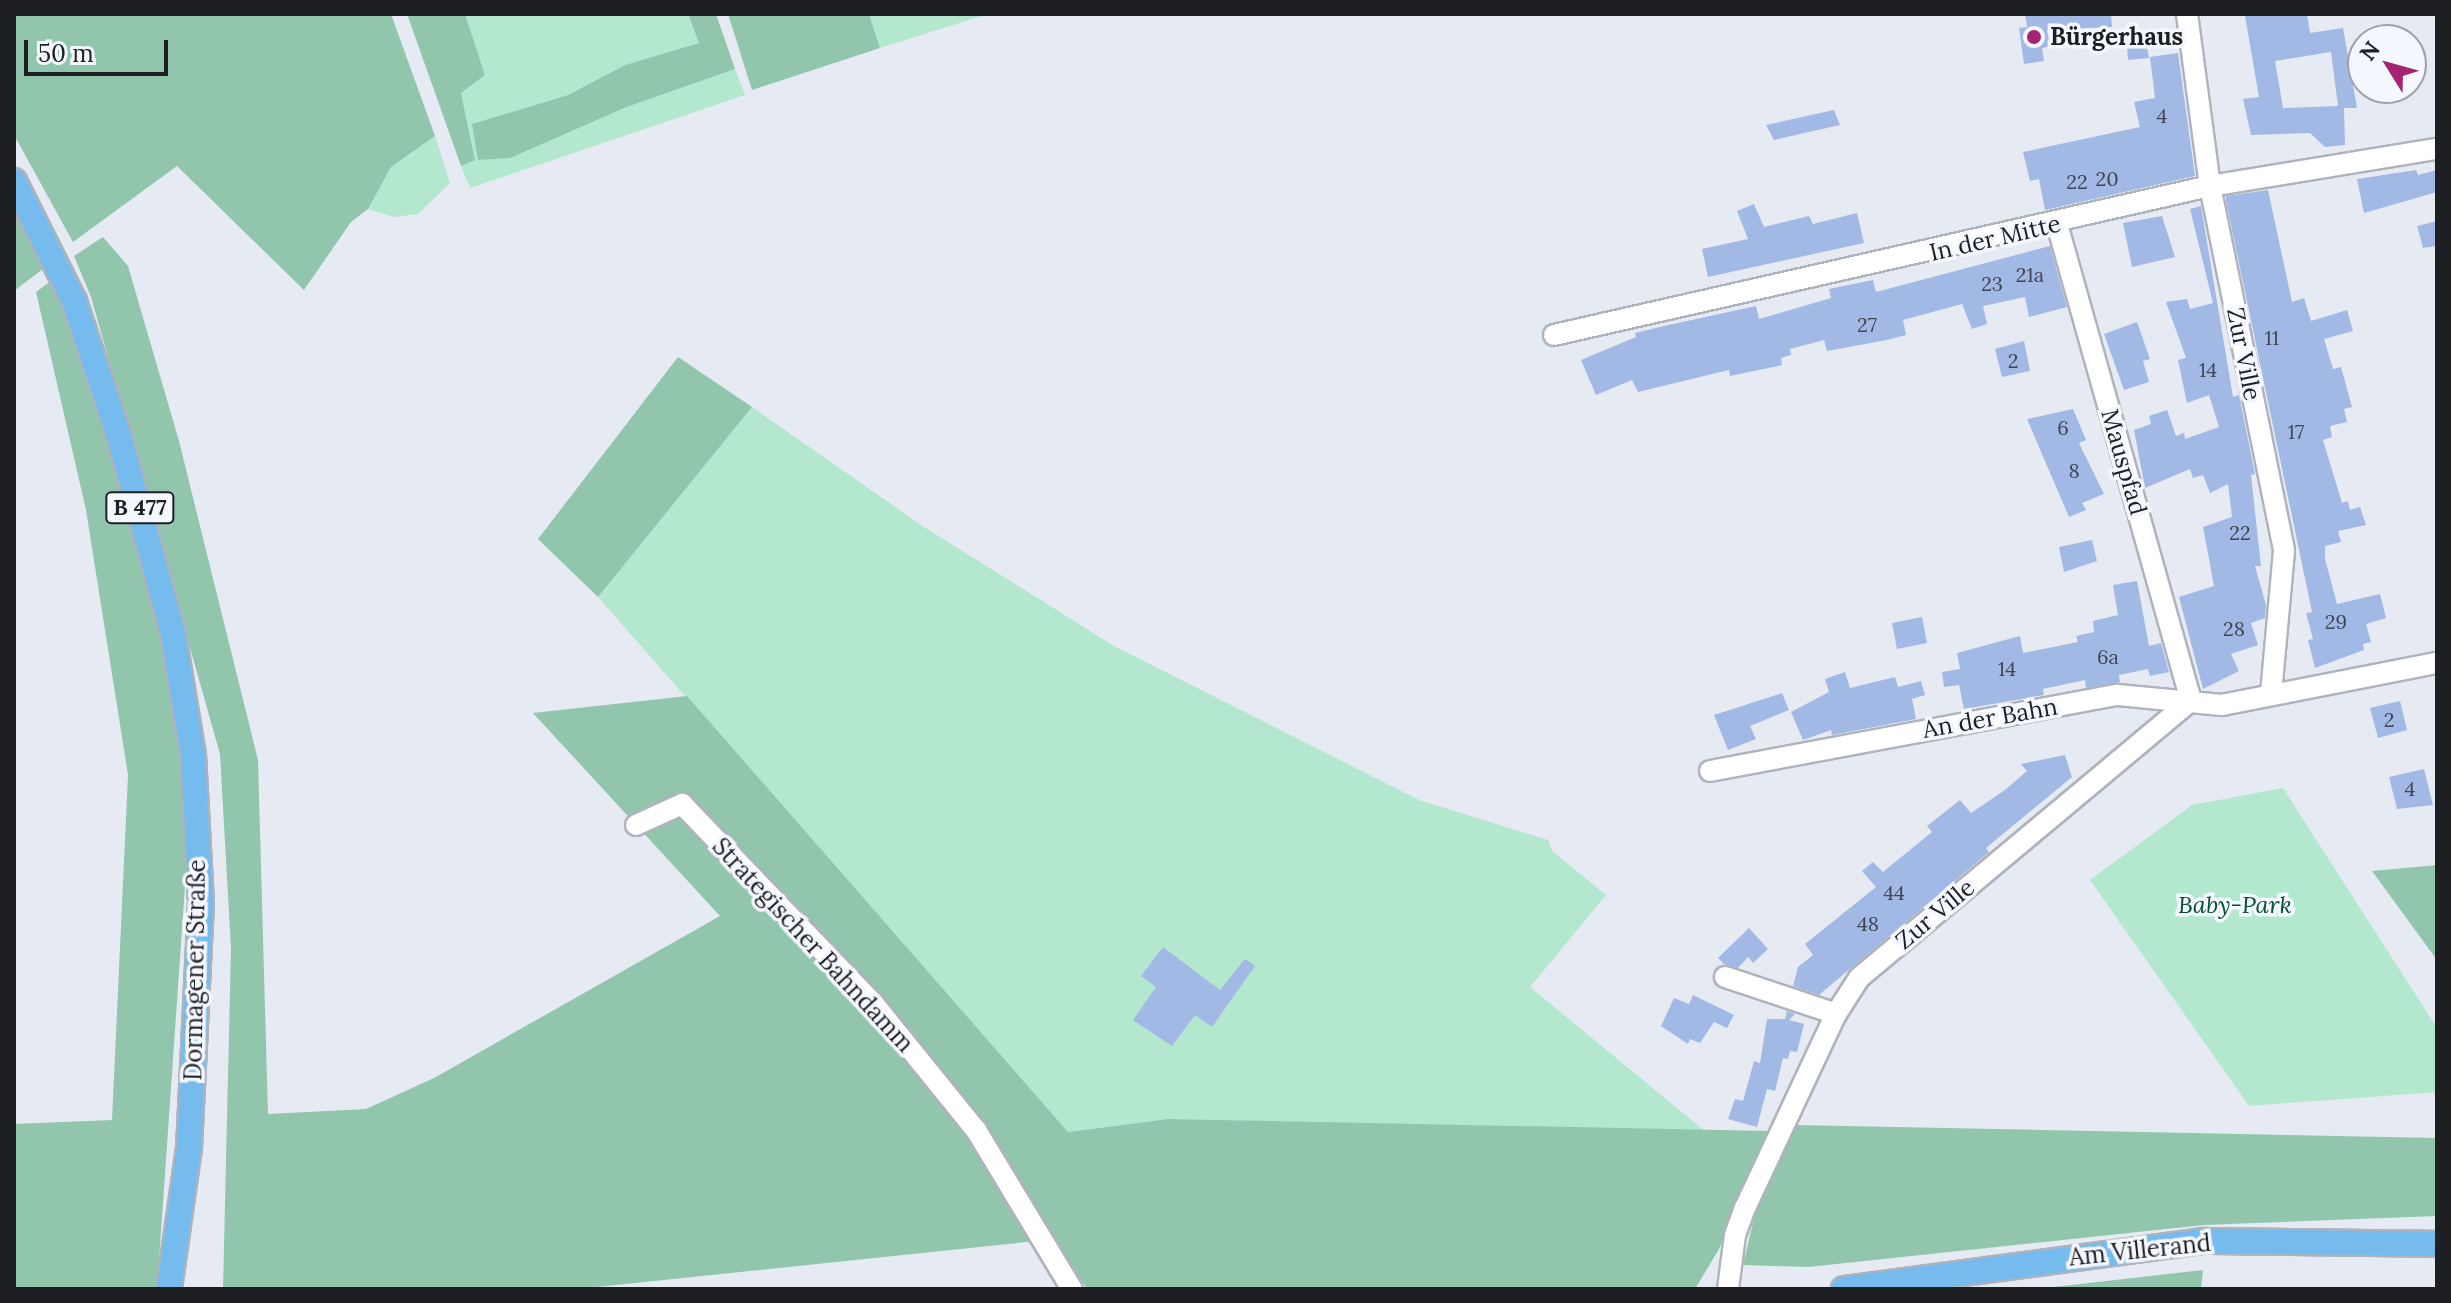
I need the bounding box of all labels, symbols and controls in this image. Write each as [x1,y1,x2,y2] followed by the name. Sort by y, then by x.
[2050,23,2183,51] place label: Bürgerhaus
[28,24,172,74] scale bar
[2347,24,2427,104] north arrow
[2025,28,2043,46] marker: Bürgerhaus
[2353,36,2386,66] text: N
[38,38,94,69] text: 50 m
[2157,103,2167,127] house number: 4
[2095,166,2119,190] house number: 20
[2066,169,2088,193] house number: 22
[1927,209,2063,267] street label: In der Mitte
[2016,262,2044,286] house number: 21a
[1981,271,2003,295] house number: 23
[2221,305,2267,403] street label: Zur Ville
[1857,312,1877,336] house number: 27
[2265,325,2279,349] house number: 11
[2008,348,2018,372] house number: 2
[2199,357,2217,381] house number: 14
[2095,406,2153,518] street label: Mauspfad
[2057,415,2069,439] house number: 6
[2288,419,2304,443] house number: 17
[2068,458,2080,482] house number: 8
[104,490,176,526] road number: B 477
[2229,520,2251,544] house number: 22
[2325,609,2347,633] house number: 29
[2223,616,2245,640] house number: 28
[2097,644,2119,668] house number: 6a
[1998,656,2016,680] house number: 14
[1920,692,2060,744] street label: An der Bahn
[2384,707,2394,731] house number: 2
[2405,776,2415,800] house number: 4
[706,832,920,1058] street label: Strategischer Bahndamm
[179,859,211,1081] street label: Dormagener Straße
[1890,873,1980,955] street label: Zur Ville
[1883,880,1905,904] house number: 44
[2178,891,2292,919] park label: Baby-Park
[1857,911,1879,935] house number: 48
[2068,1228,2212,1272] street label: Am Villerand

